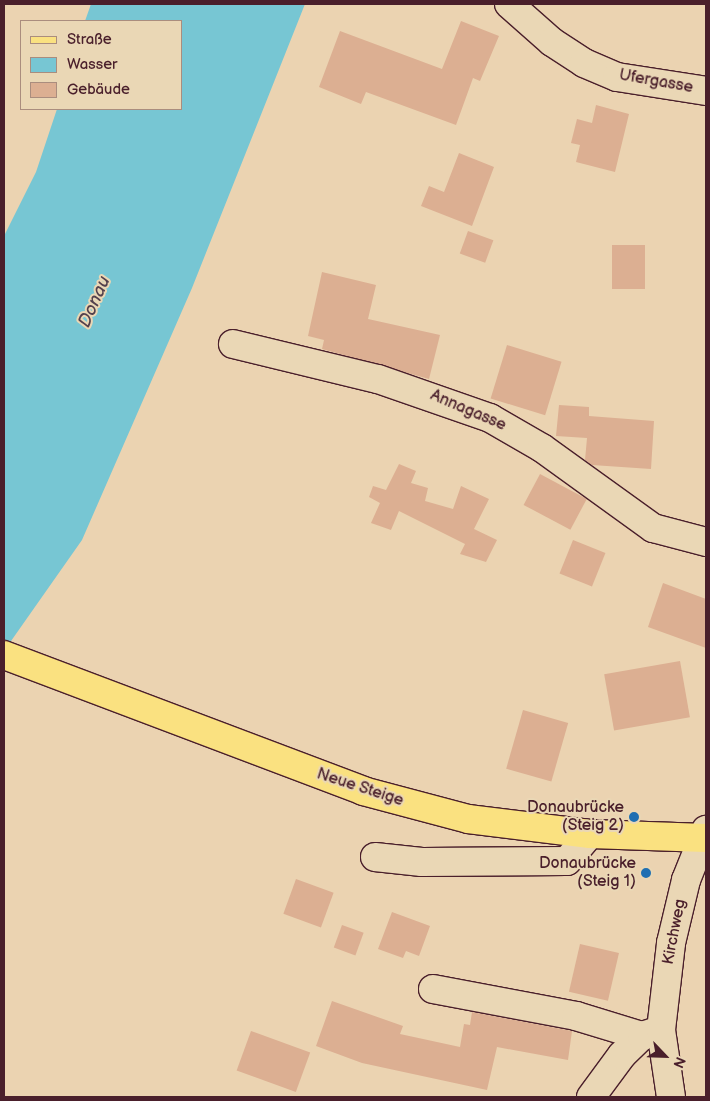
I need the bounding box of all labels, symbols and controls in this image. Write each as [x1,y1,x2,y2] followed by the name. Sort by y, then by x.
[20,20,182,110] legend
[67,30,112,49] text: Straße
[67,55,117,74] text: Wasser
[618,66,694,98] street label: Ufergasse
[67,80,130,99] text: Gebäude
[74,273,116,331] water label: Donau
[427,386,509,436] street label: Annagasse
[314,765,406,811] street label: Neue Steige
[527,798,624,836] place label: Donaubrücke (Steig 2)
[628,811,640,823] marker: Donaubrücke (Steig 2)
[539,854,636,892] place label: Donaubrücke (Steig 1)
[640,867,652,879] marker: Donaubrücke (Steig 1)
[659,898,691,966] street label: Kirchweg
[640,1031,690,1081] north arrow
[669,1054,689,1071] text: N

